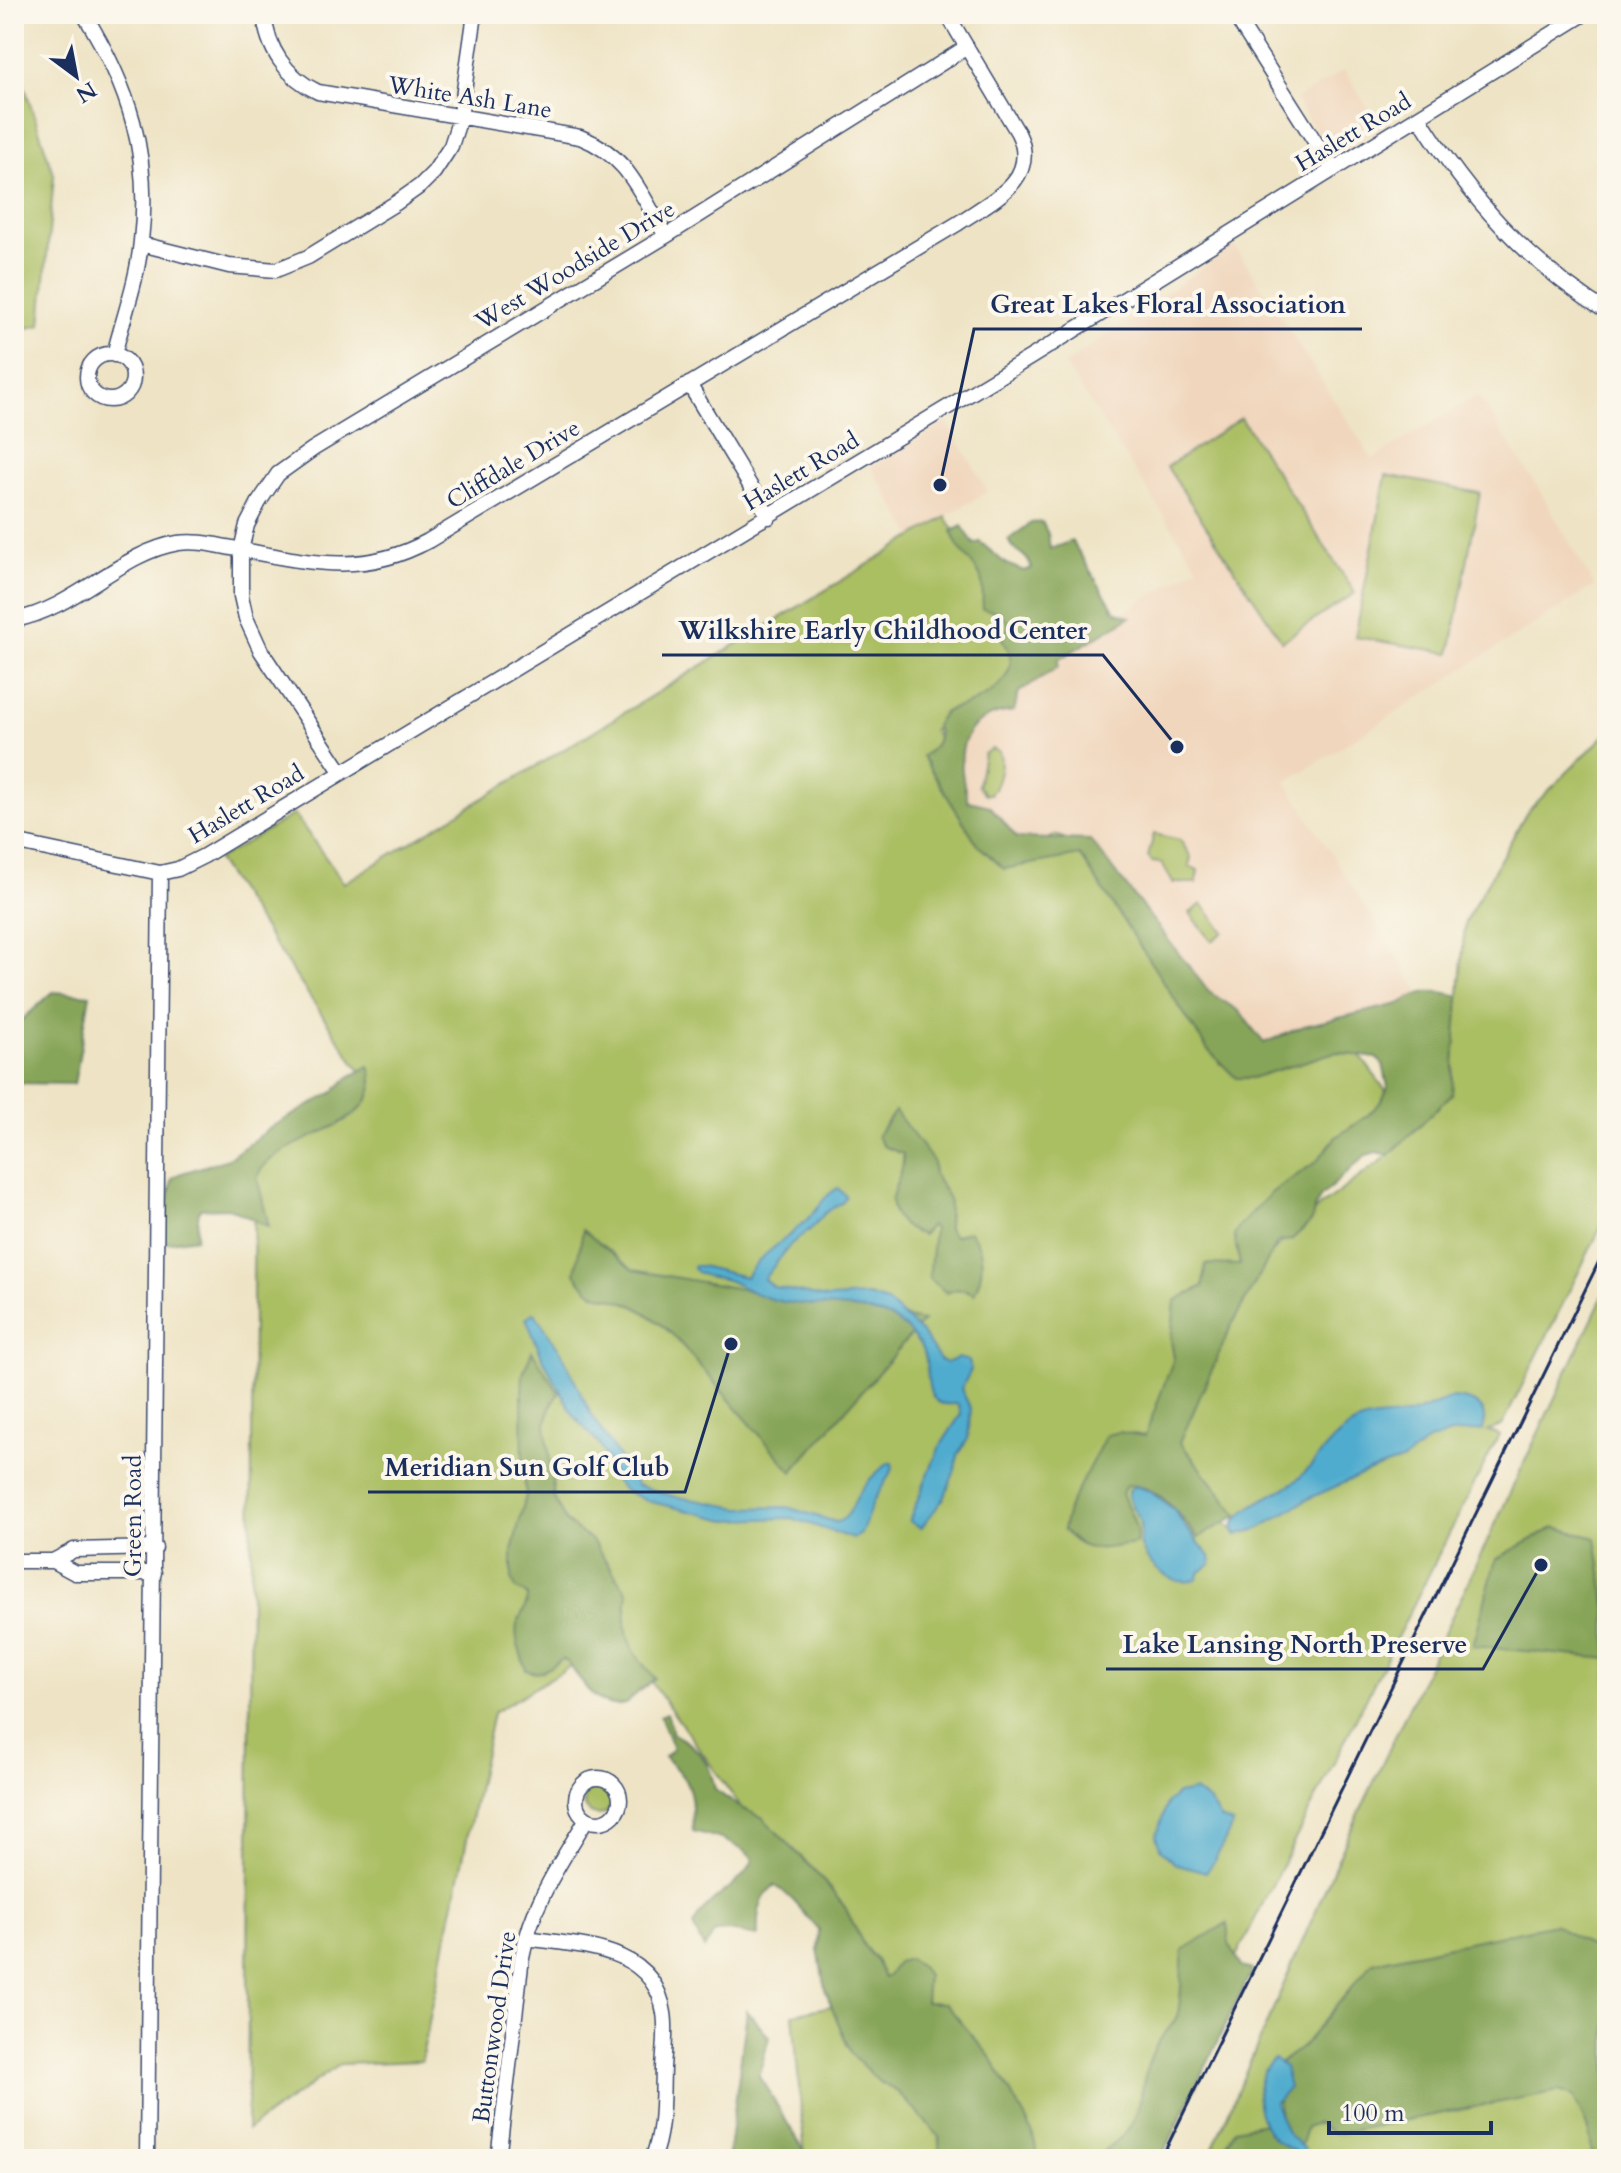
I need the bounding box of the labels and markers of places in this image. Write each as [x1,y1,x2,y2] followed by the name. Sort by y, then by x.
[974,279,1362,329] callout: Great Lakes Floral Association
[662,605,1103,655] callout: Wilkshire Early Childhood Center
[368,1442,685,1492] callout: Meridian Sun Golf Club
[1106,1619,1483,1669] callout: Lake Lansing North Preserve

